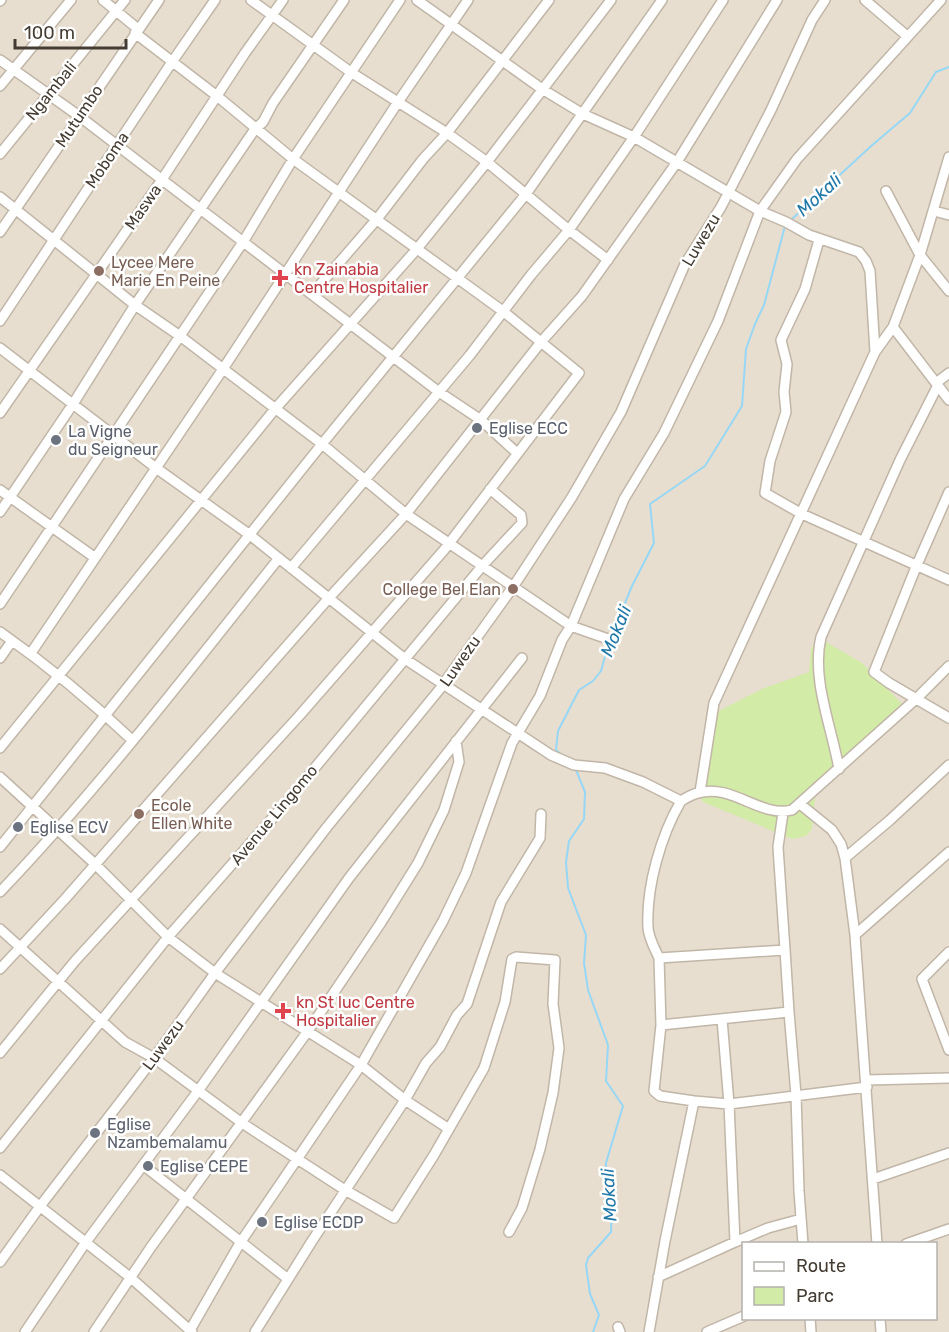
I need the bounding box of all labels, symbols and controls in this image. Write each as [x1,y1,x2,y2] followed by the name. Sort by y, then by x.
[15,12,126,50] scale bar
[24,22,75,44] text: 100 m
[22,58,80,124] street label: Ngambali
[51,81,107,151] street label: Mutumbo
[81,128,133,192] street label: Moboma
[792,169,847,221] water label: Mokali
[121,181,165,233] street label: Maswa
[678,210,724,270] street label: Luwezu
[111,253,220,290] place label: Lycee Mere Marie En Peine
[294,260,428,297] place label: kn Zainabia Centre Hospitalier
[92,264,106,278] marker: Lycee Mere Marie En Peine
[271,269,289,287] marker: kn Zainabia Centre Hospitalier
[489,419,568,438] place label: Eglise ECC
[470,421,484,435] marker: Eglise ECC
[68,422,158,459] place label: La Vigne du Seigneur
[49,433,63,447] marker: La Vigne du Seigneur
[382,580,501,599] place label: College Bel Elan
[506,582,520,596] marker: College Bel Elan
[596,602,636,660] water label: Mokali
[436,632,484,690] street label: Luwezu
[227,761,321,869] street label: Avenue Lingomo
[151,796,232,833] place label: Ecole Ellen White
[132,807,146,821] marker: Ecole Ellen White
[30,818,108,837] place label: Eglise ECV
[11,820,25,834] marker: Eglise ECV
[296,993,415,1030] place label: kn St luc Centre Hospitalier
[274,1002,292,1020] marker: kn St luc Centre Hospitalier
[138,1016,188,1074] street label: Luwezu
[107,1115,227,1152] place label: Eglise Nzambemalamu
[88,1126,102,1140] marker: Eglise Nzambemalamu
[160,1157,248,1176] place label: Eglise CEPE
[141,1159,155,1173] marker: Eglise CEPE
[597,1167,621,1222] water label: Mokali
[274,1213,364,1232] place label: Eglise ECDP
[255,1215,269,1229] marker: Eglise ECDP
[742,1242,937,1320] legend
[796,1255,846,1277] text: Route
[796,1285,834,1307] text: Parc

